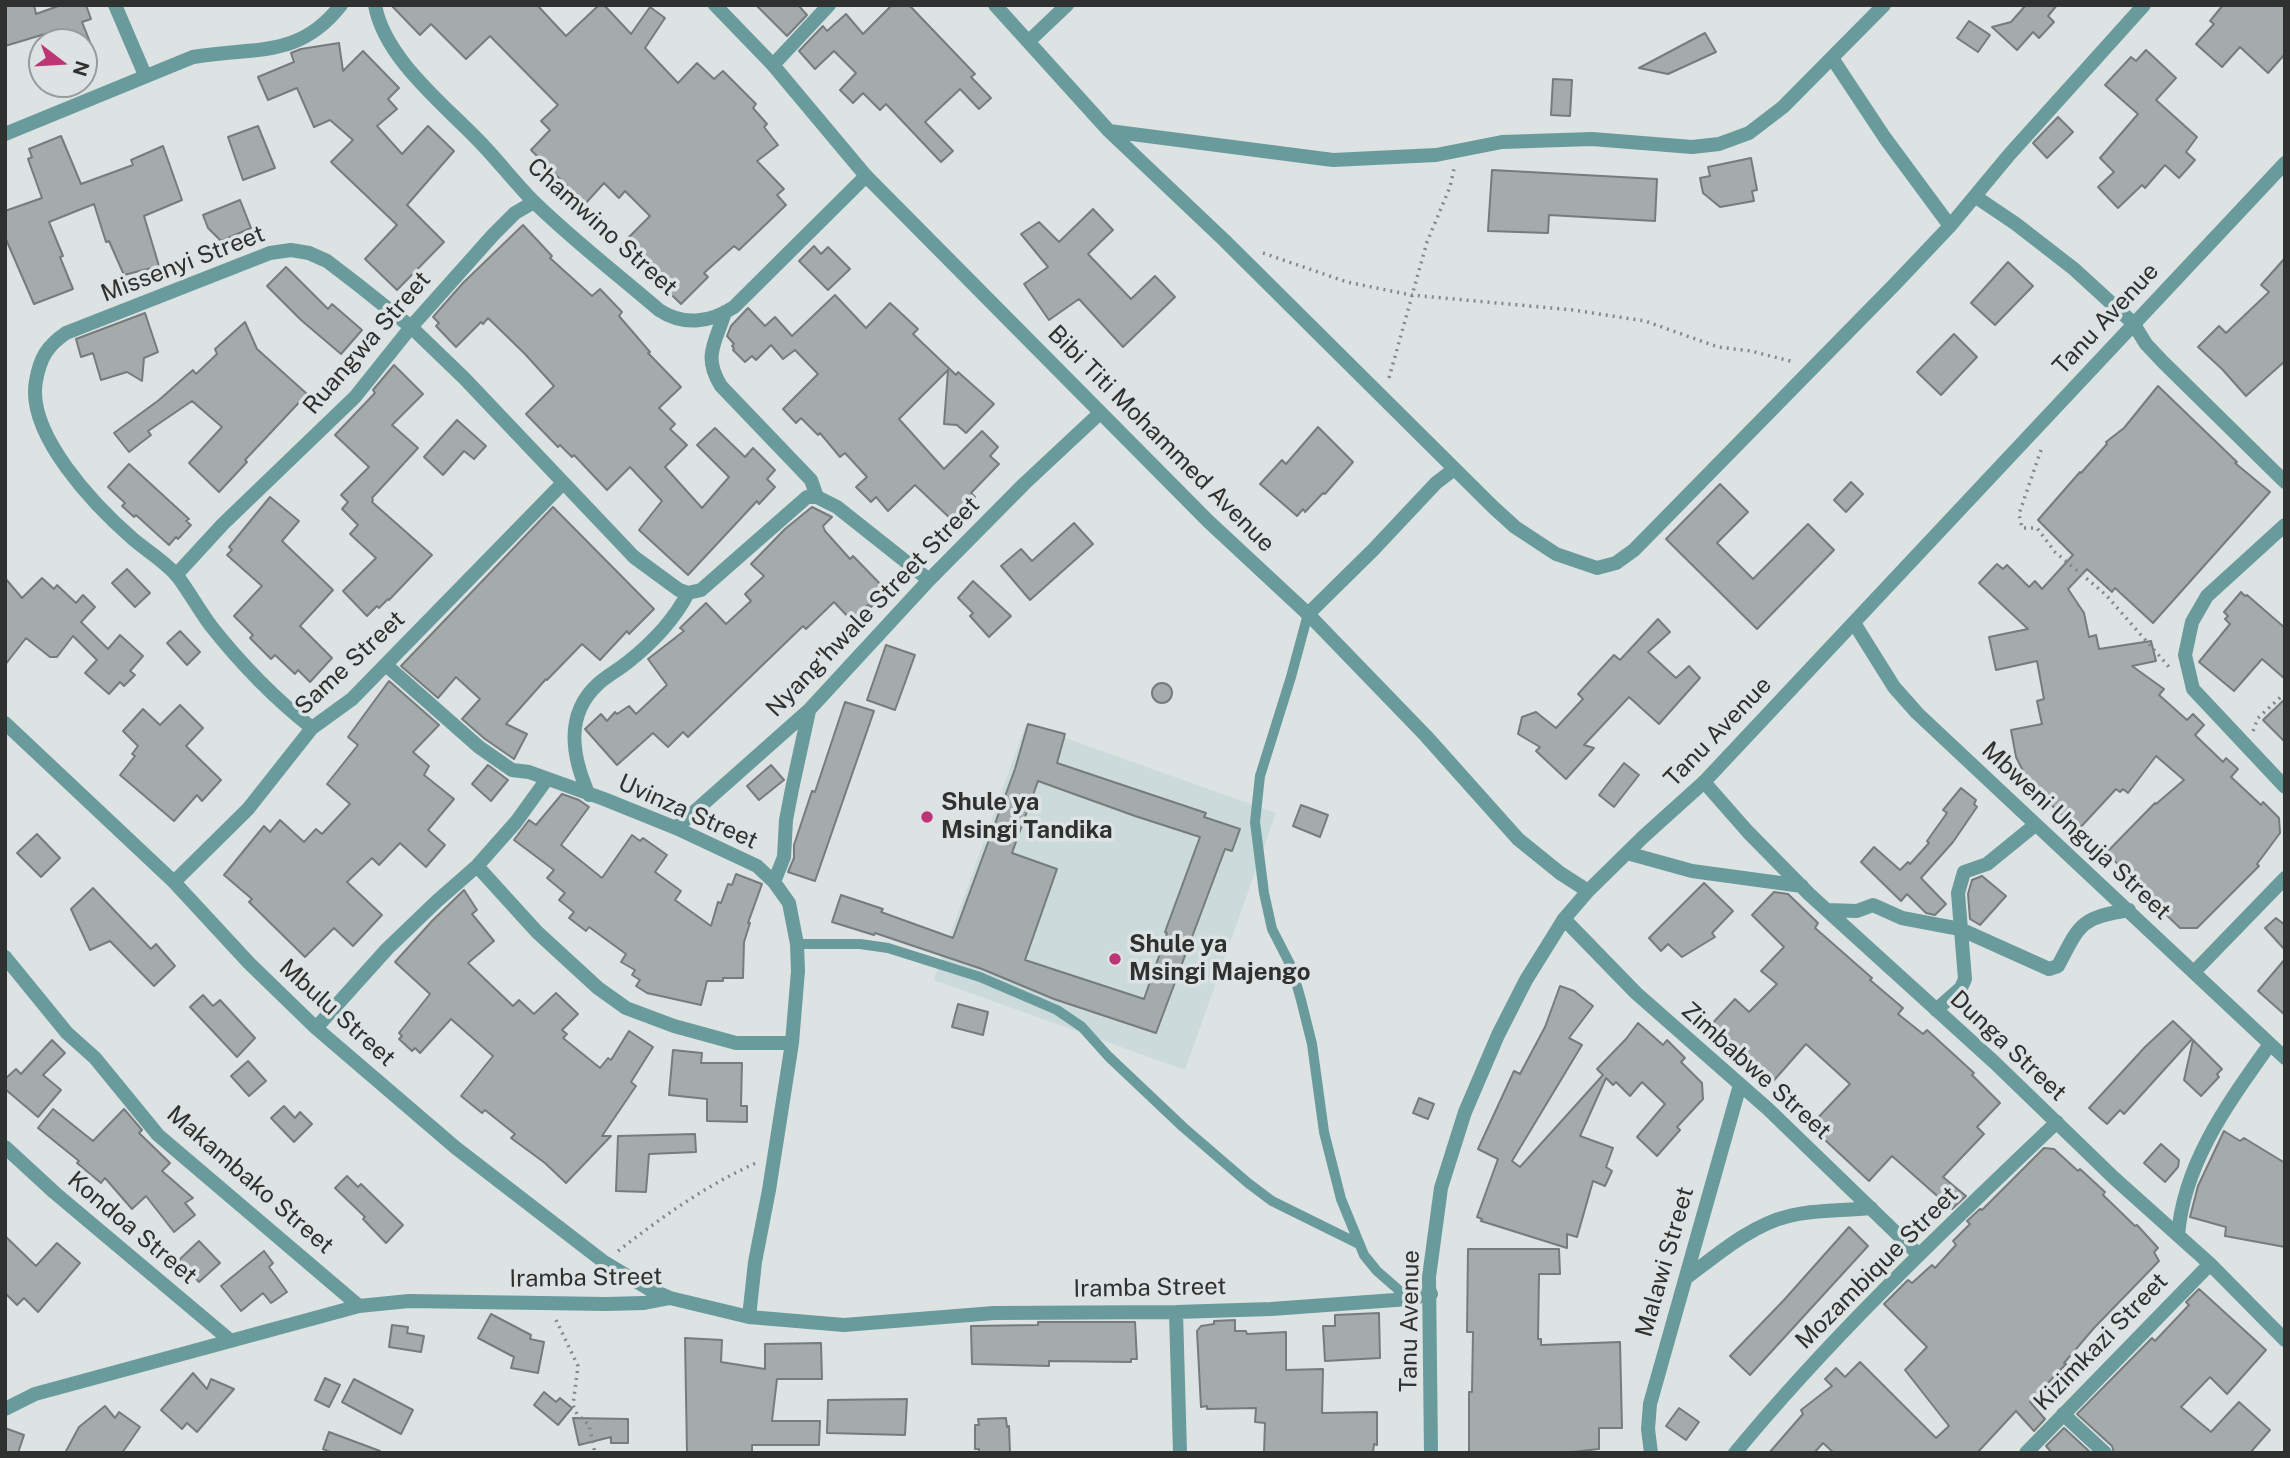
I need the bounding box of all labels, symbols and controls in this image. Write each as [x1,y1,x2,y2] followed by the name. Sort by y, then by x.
[28,28,98,98] north arrow
[68,58,94,79] text: N
[521,152,683,302] street label: Chamwino Street
[97,220,269,308] street label: Missenyi Street
[2047,257,2165,381] street label: Tanu Avenue
[297,266,437,420] street label: Ruangwa Street
[1042,320,1280,558] street label: Bibi Titi Mohammed Avenue
[760,491,986,723] street label: Nyang'hwale Street Street
[289,605,411,721] street label: Same Street
[1658,671,1778,793] street label: Tanu Avenue
[1976,736,2176,926] street label: Mbweni Unguja Street
[614,768,762,856] street label: Uvinza Street
[941,789,1113,845] place label: Shule ya Msingi Tandika
[919,809,935,825] marker: Shule ya Msingi Tandika
[1129,931,1310,987] place label: Shule ya Msingi Majengo
[1107,951,1123,967] marker: Shule ya Msingi Majengo
[273,953,401,1073] street label: Mbulu Street
[1944,985,2072,1107] street label: Dunga Street
[1675,996,1837,1146] street label: Zimbabwe Street
[161,1100,339,1260] street label: Makambako Street
[61,1166,203,1290] street label: Kondoa Street
[1790,1181,1964,1355] street label: Mozambique Street
[1630,1184,1700,1340] street label: Malawi Street
[1394,1250,1426,1392] street label: Tanu Avenue
[509,1262,663,1294] street label: Iramba Street
[2028,1267,2174,1417] street label: Kizimkazi Street
[1073,1272,1227,1304] street label: Iramba Street

